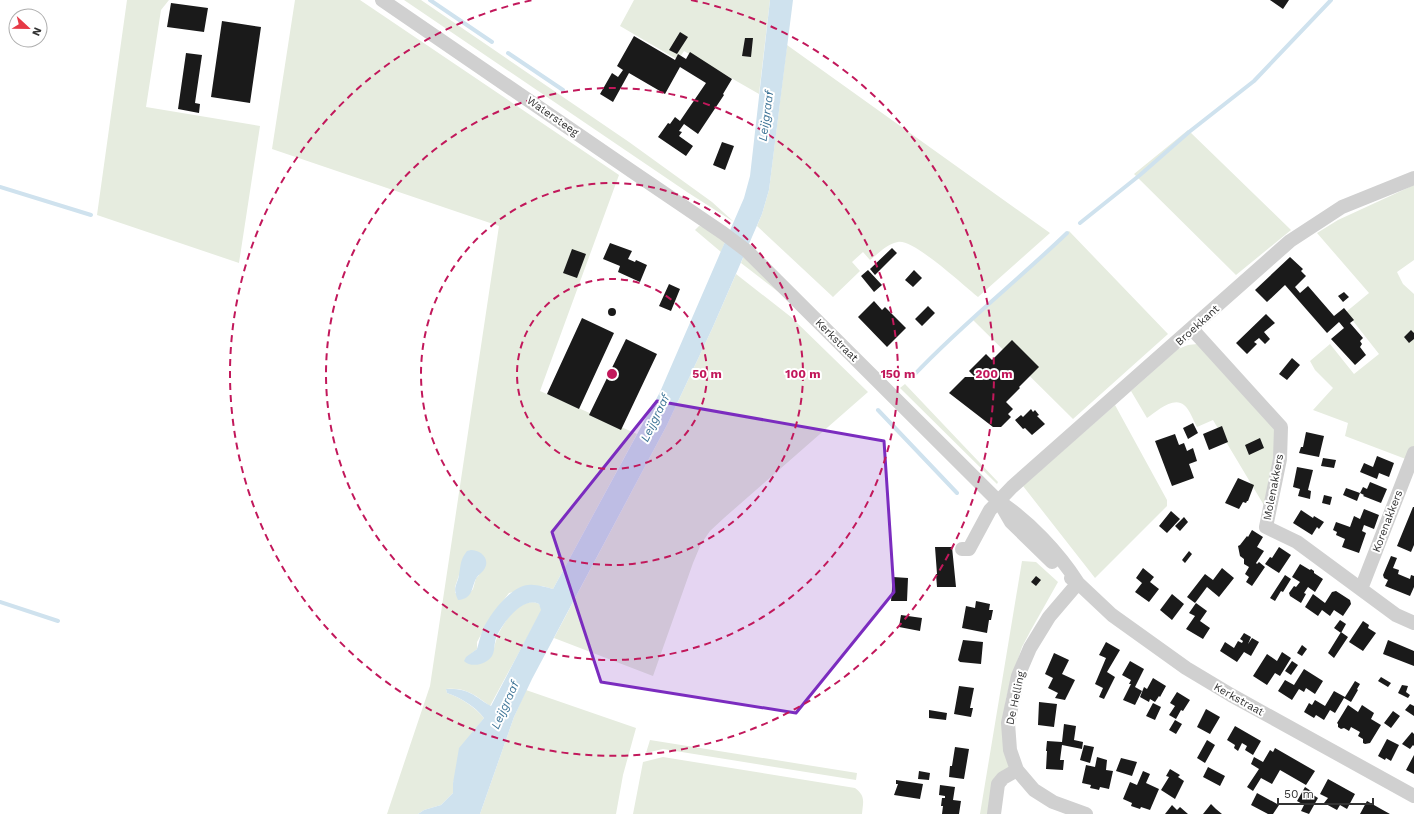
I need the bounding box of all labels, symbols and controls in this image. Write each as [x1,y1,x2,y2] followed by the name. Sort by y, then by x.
[8,8,48,48] north arrow
[29,25,44,38] text: N
[756,88,777,142] water label: Leijgraaf
[524,94,581,139] street label: Watersteeg
[1173,302,1222,348] street label: Broekkant
[812,316,861,365] street label: Kerkstraat
[605,367,619,381] centre of rings
[692,367,722,381] text: 50 m
[785,367,821,381] text: 100 m
[881,367,915,381] text: 150 m
[975,367,1013,381] text: 200 m
[638,391,673,444] water label: Leijgraaf
[1261,453,1286,521] street label: Molenakkers
[1370,488,1405,554] street label: Korenakkers
[1003,670,1028,726] street label: De Helling
[488,678,522,731] water label: Leijgraaf
[1211,680,1266,719] street label: Kerkstraat
[1278,780,1373,806] scale bar
[1284,787,1314,801] text: 50 m

